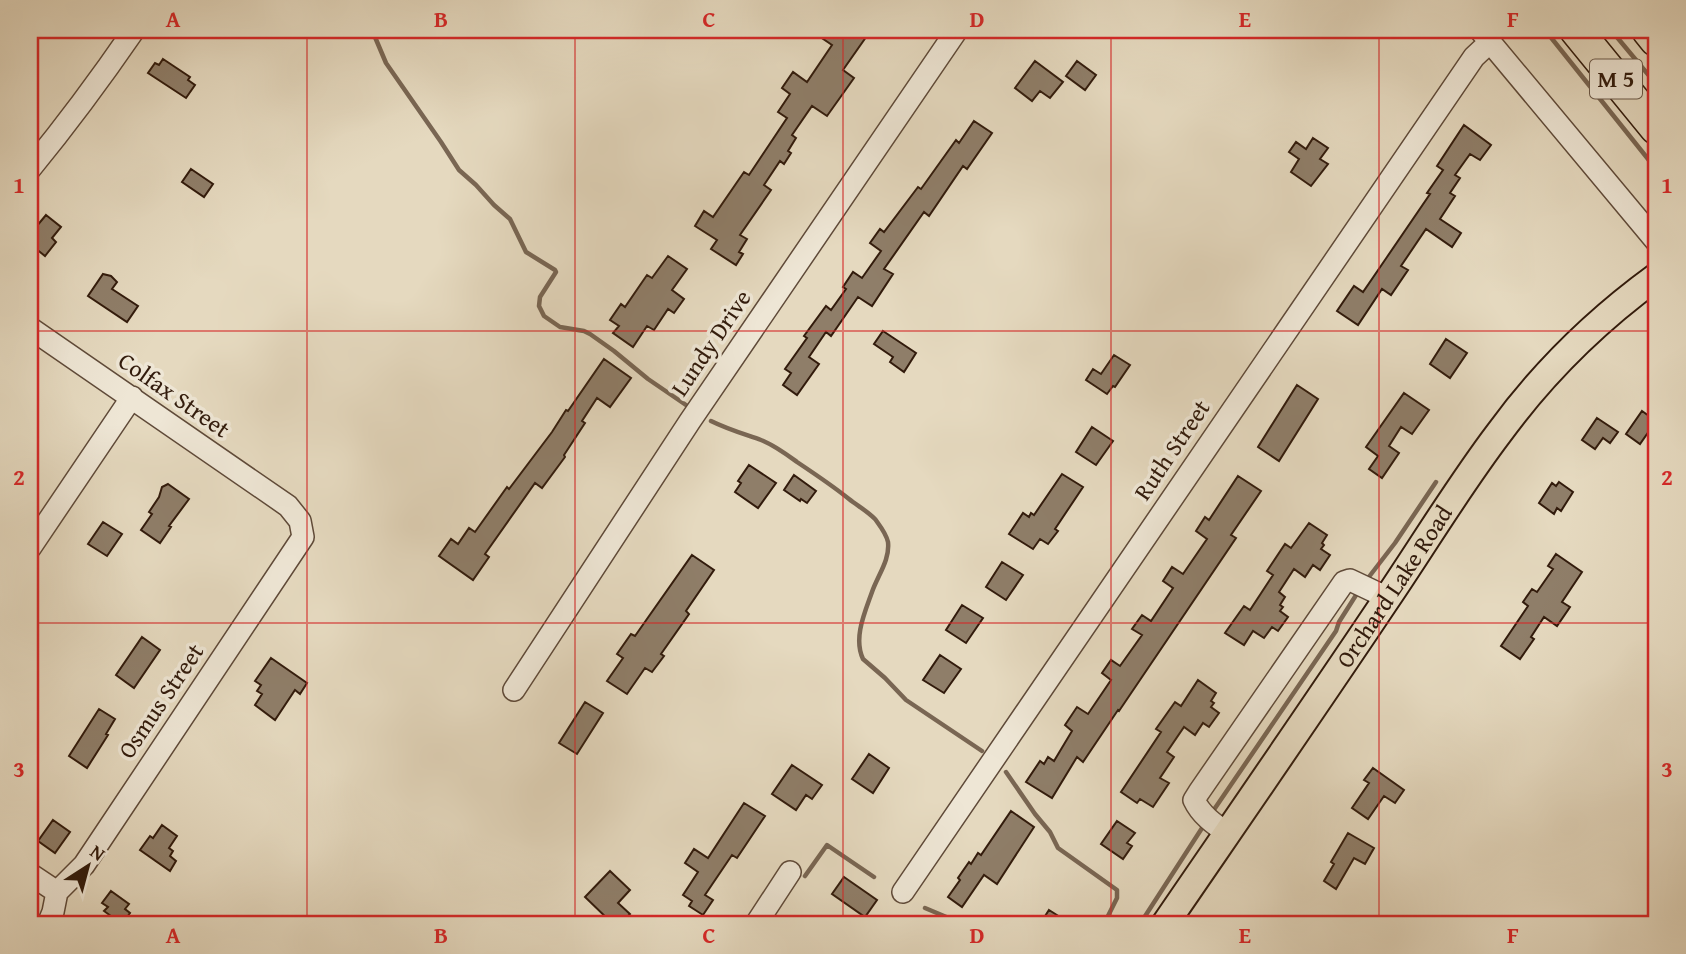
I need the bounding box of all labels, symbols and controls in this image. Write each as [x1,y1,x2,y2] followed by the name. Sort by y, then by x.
[166,2,181,35] text: A
[434,2,448,35] text: B
[702,2,716,35] text: C
[970,2,985,35] text: D
[1239,2,1251,35] text: E
[1507,2,1519,35] text: F
[1590,60,1642,99] road number: M 5
[13,168,25,201] text: 1
[1661,168,1673,201] text: 1
[662,282,759,403] street label: Lundy Drive
[111,343,238,446] street label: Colfax Street
[1125,392,1218,507] street label: Ruth Street
[13,460,25,493] text: 2
[1661,460,1673,493] text: 2
[1327,498,1461,675] street label: Orchard Lake Road
[109,636,212,765] street label: Osmus Street
[13,752,25,785] text: 3
[1661,752,1673,785] text: 3
[52,832,122,902] north arrow
[85,837,112,867] text: N
[166,918,181,951] text: A
[434,918,448,951] text: B
[702,918,716,951] text: C
[970,918,985,951] text: D
[1239,918,1251,951] text: E
[1507,918,1519,951] text: F

